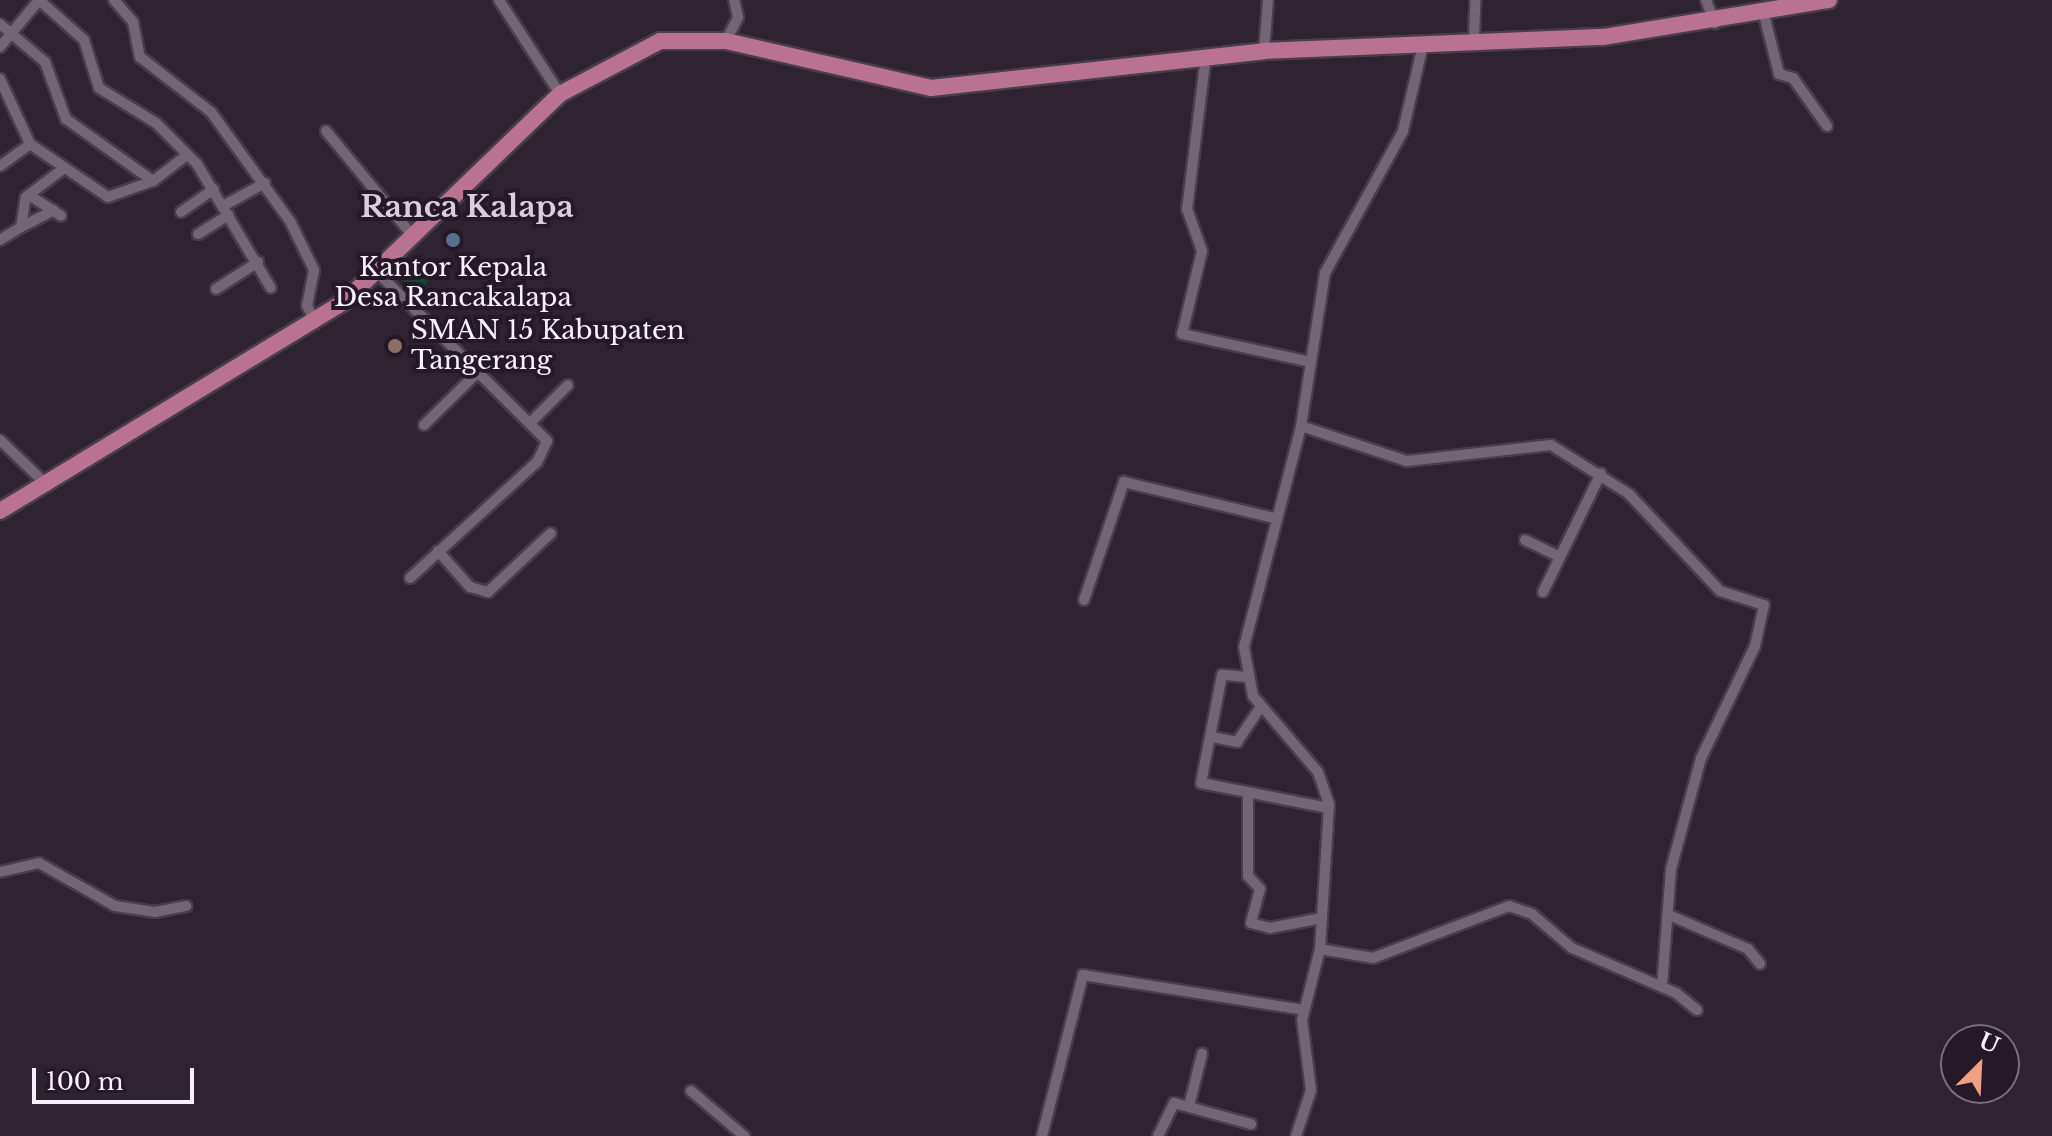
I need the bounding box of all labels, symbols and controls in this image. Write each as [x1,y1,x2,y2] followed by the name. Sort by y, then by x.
[360,189,574,225] district label: Ranca Kalapa
[444,231,462,249] marker: Kantor Kepala Desa Rancakalapa
[334,252,572,314] place label: Kantor Kepala Desa Rancakalapa
[411,315,685,376] place label: SMAN 15 Kabupaten Tangerang
[386,337,404,355] marker: SMAN 15 Kabupaten Tangerang
[1940,1024,2020,1104] north arrow
[1975,1027,2003,1060] text: U
[36,1052,198,1102] scale bar
[46,1067,124,1096] text: 100 m

